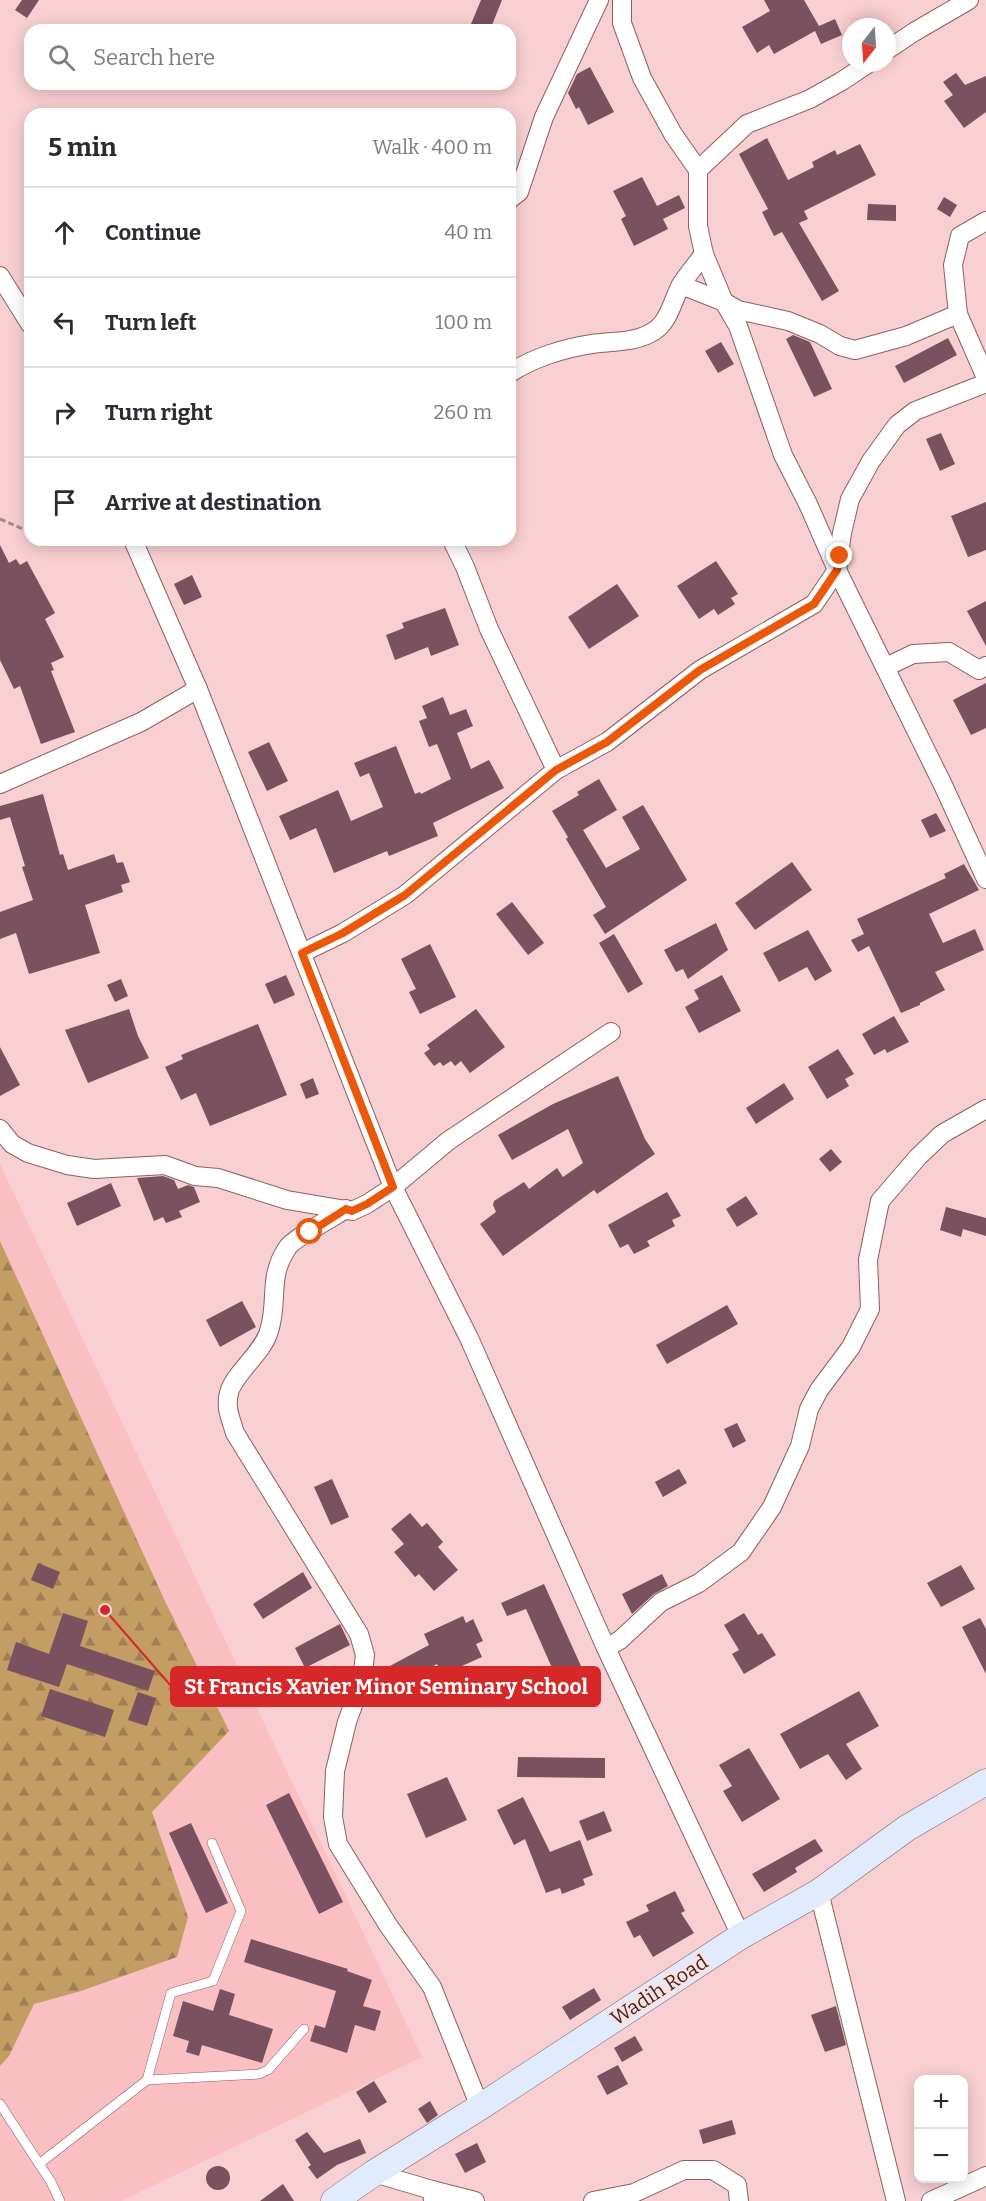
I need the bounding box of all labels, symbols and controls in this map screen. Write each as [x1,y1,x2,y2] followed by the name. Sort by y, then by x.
[842,18,896,72] north arrow
[24,24,516,90] search box
[45,41,78,74] icon: search
[93,44,215,71] text: Search here
[48,132,117,163] text: 5 min
[373,135,492,159] text: Walk · 400 m
[48,216,81,249] icon: ahead
[105,219,201,246] text: Continue
[444,220,492,244] text: 40 m
[48,306,81,339] icon: left
[105,309,197,336] text: Turn left
[435,310,492,334] text: 100 m
[48,396,81,429] icon: right
[105,399,213,426] text: Turn right
[433,400,492,424] text: 260 m
[48,486,81,519] icon: arrive
[105,489,321,516] text: Arrive at destination
[826,542,852,568] route end
[296,1218,322,1244] route start
[171,1667,600,1706] callout: St Francis Xavier Minor Seminary School
[184,1674,589,1700] text: St Francis Xavier Minor Seminary School
[606,1950,712,2030] street label: Wadih Road
[914,2075,968,2183] map controls
[914,2075,968,2129] button: +
[914,2129,968,2183] button: −

